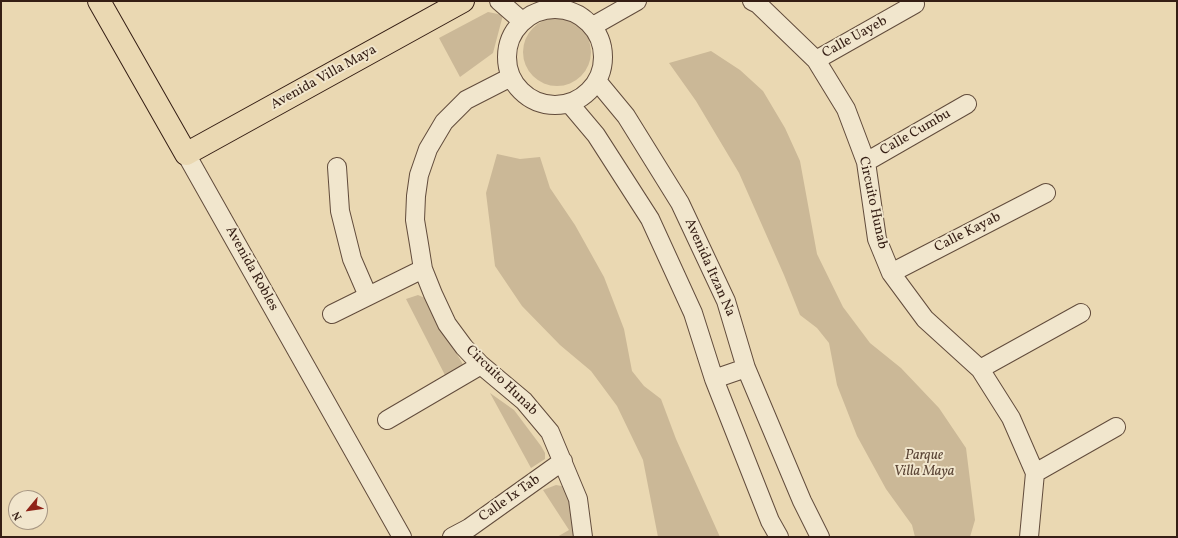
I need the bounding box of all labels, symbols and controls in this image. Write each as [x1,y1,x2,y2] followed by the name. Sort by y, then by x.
[820,13,890,63] street label: Calle Uayeb
[268,42,380,114] street label: Avenida Villa Maya
[878,106,954,160] street label: Calle Cumbu
[854,155,890,251] street label: Circuito Hunab
[932,209,1004,257] street label: Calle Kayab
[680,216,738,320] street label: Avenida Itzan Na
[221,224,281,314] street label: Avenida Robles
[461,342,541,420] street label: Circuito Hunab
[894,448,954,480] park label: Parque Villa Maya
[476,472,544,526] street label: Calle Ix Tab
[8,490,48,530] north arrow
[9,508,26,523] text: N

